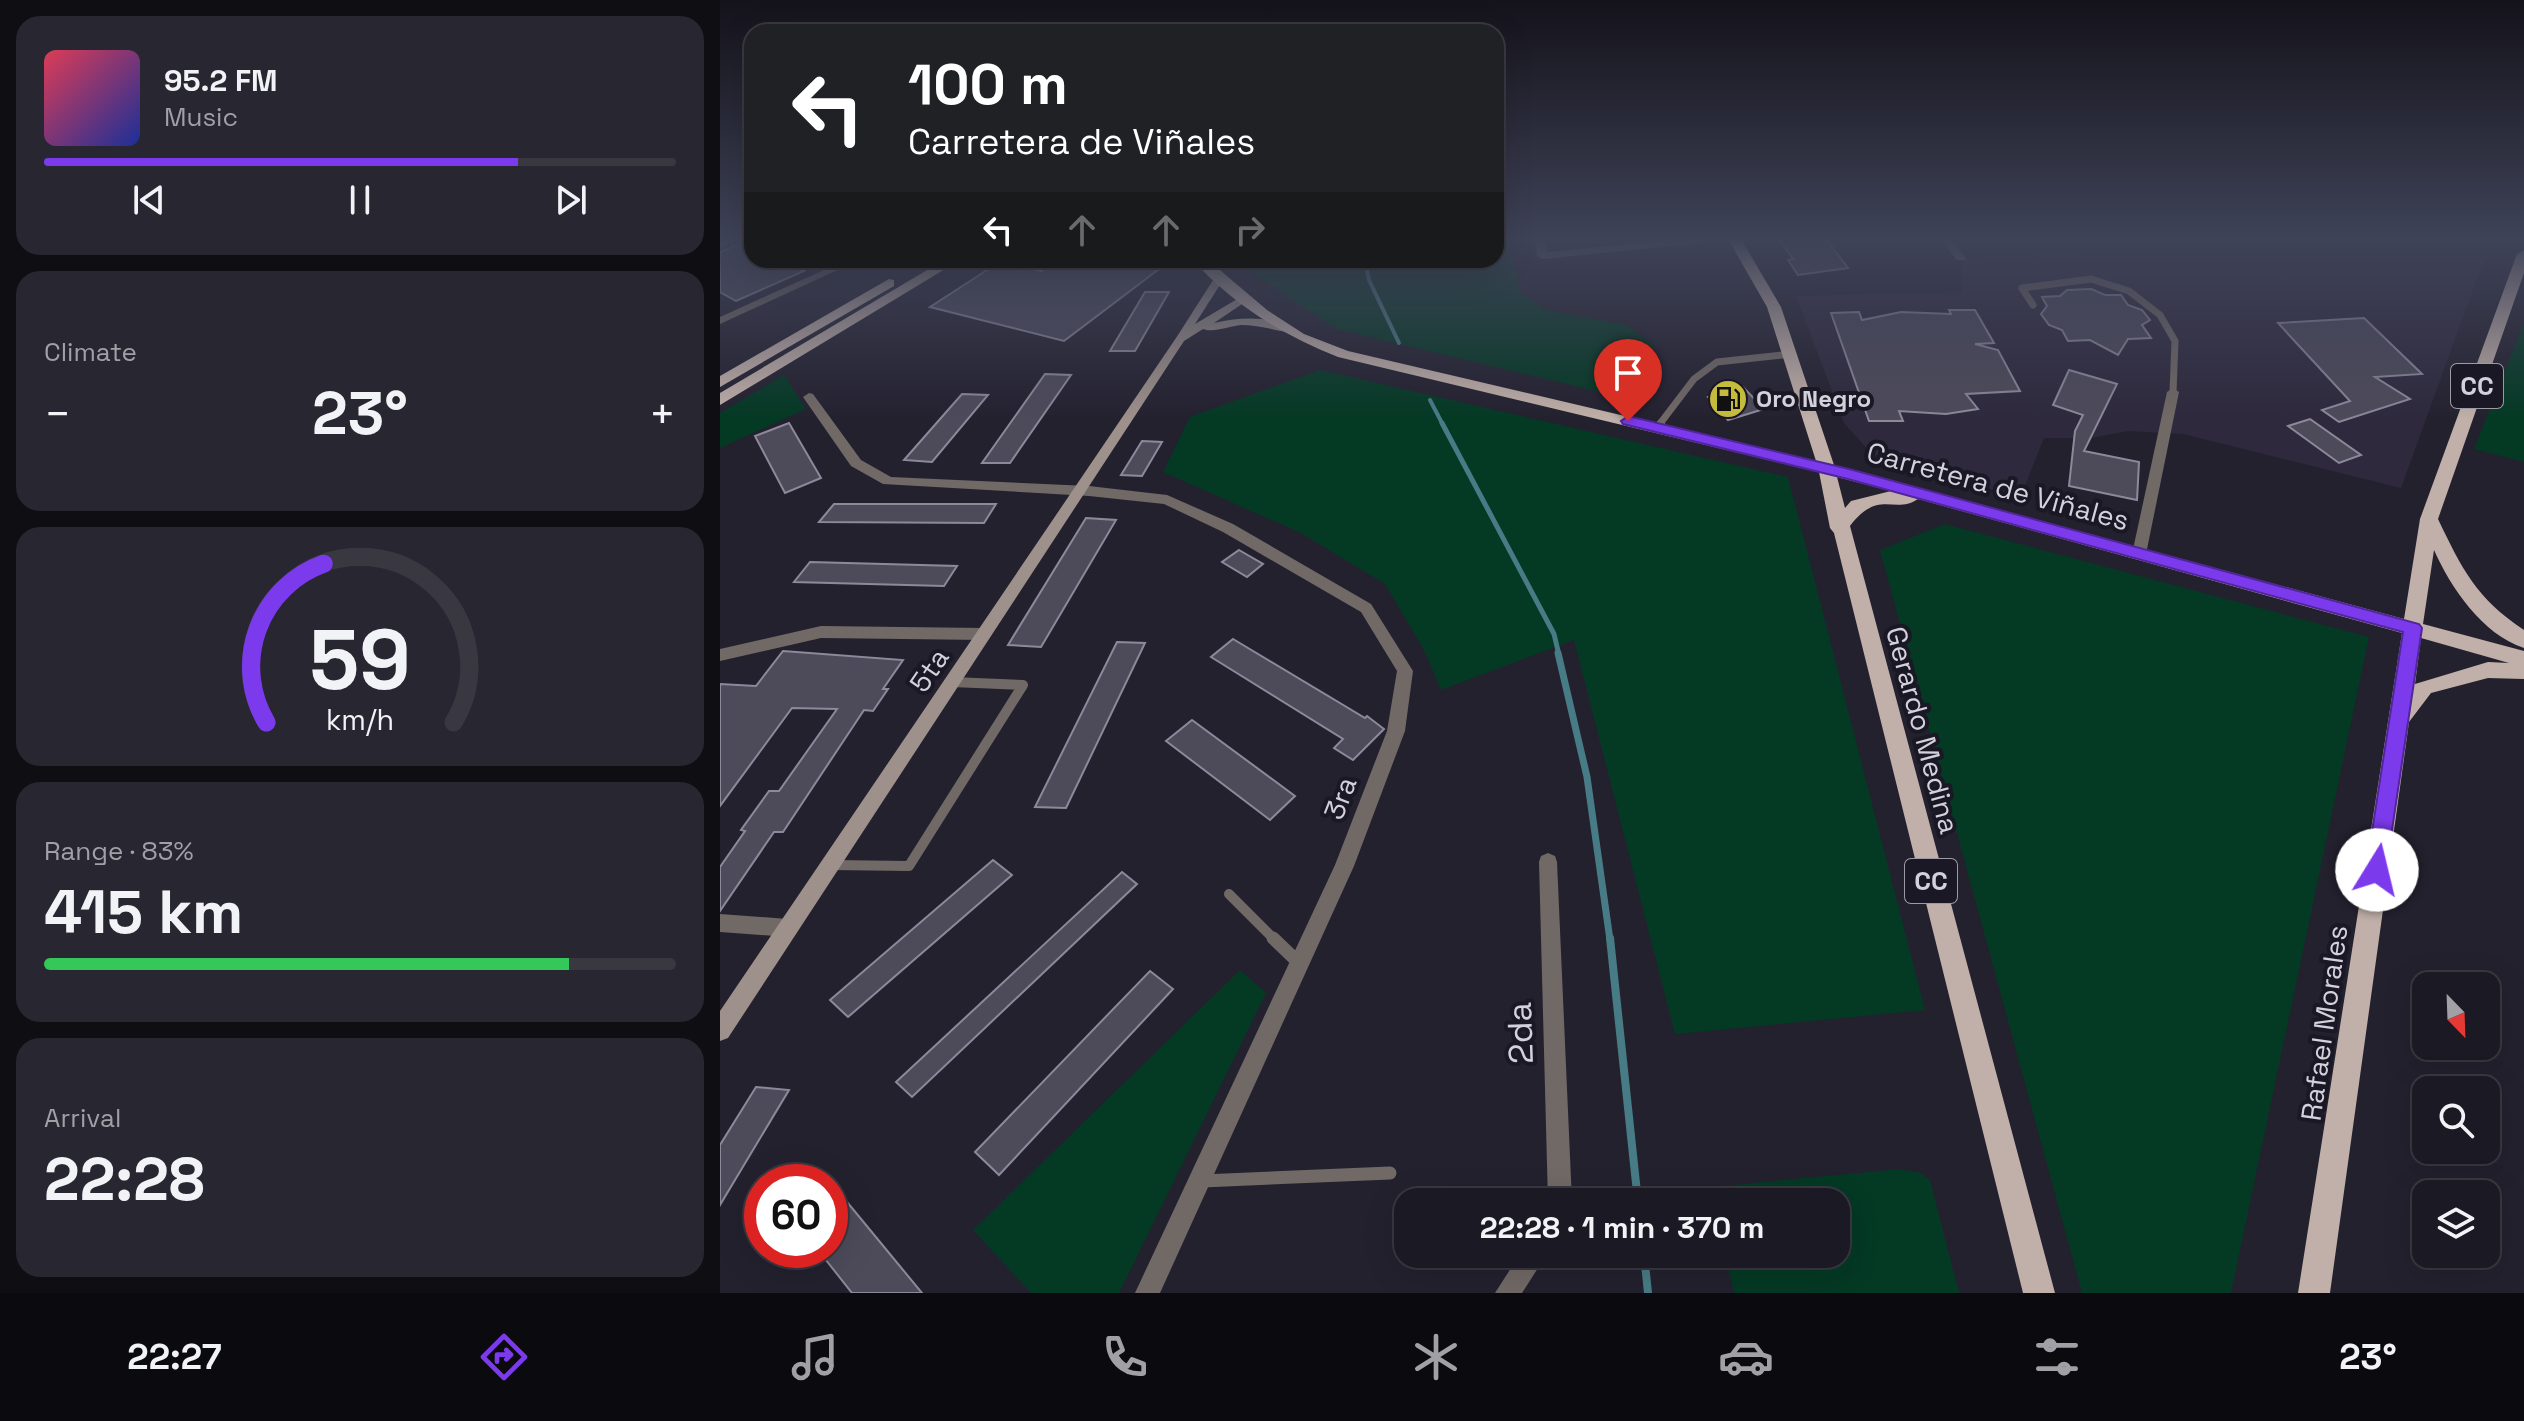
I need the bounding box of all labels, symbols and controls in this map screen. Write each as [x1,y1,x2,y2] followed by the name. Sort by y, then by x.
[908,49,1068,120] text: 100 m
[776,56,880,160] icon: left
[164,61,277,100] text: 95.2 FM
[164,100,238,134] text: Music
[908,119,1255,165] text: Carretera de Viñales
[127,178,171,222] icon: previous
[338,178,382,222] icon: pause
[549,178,593,222] icon: next
[976,208,1020,252] icon: left
[1060,208,1104,252] icon: ahead
[1144,208,1188,252] icon: ahead
[1228,208,1272,252] icon: right
[44,335,137,369] text: Climate
[1594,339,1662,421] pin
[1606,351,1650,395] icon: arrive
[2451,364,2503,408] road number: CC
[312,375,408,452] text: 23°
[1707,378,1749,420] fuel station icon: Oro Negro
[1756,383,1871,414] place label: Oro Negro
[44,386,71,442] text: −
[649,386,676,442] text: +
[1863,434,2133,538] street label: Carretera de Viñales
[309,606,411,712] text: 59
[1878,623,1968,837] street label: Gerardo Medina
[901,641,957,699] street label: 5ta
[326,702,394,738] text: km/h
[1315,771,1365,825] street label: 3ra
[2335,828,2419,912] position arrow
[44,834,194,868] text: Range · 83%
[1905,859,1957,903] road number: CC
[44,874,243,951] text: 415 km
[2292,923,2356,1123] street label: Rafael Morales
[2412,972,2500,1060] north arrow
[2412,972,2500,1268] map controls
[1498,1001,1543,1065] street label: 2da
[2412,1076,2500,1164] button: search
[44,1101,121,1135] text: Arrival
[44,1141,205,1218] text: 22:28
[744,1164,848,1268] speed limit sign: 60
[2412,1180,2500,1268] button: layers
[1480,1208,1764,1247] text: 22:28 · 1 min · 370 m
[476,1329,532,1385] icon: directions
[787,1329,843,1385] icon: music
[1097,1329,1153,1385] icon: phone
[1408,1329,1464,1385] icon: climate
[1718,1329,1774,1385] icon: car
[2029,1329,2085,1385] icon: filters
[127,1334,222,1380] text: 22:27
[2339,1334,2397,1380] text: 23°

